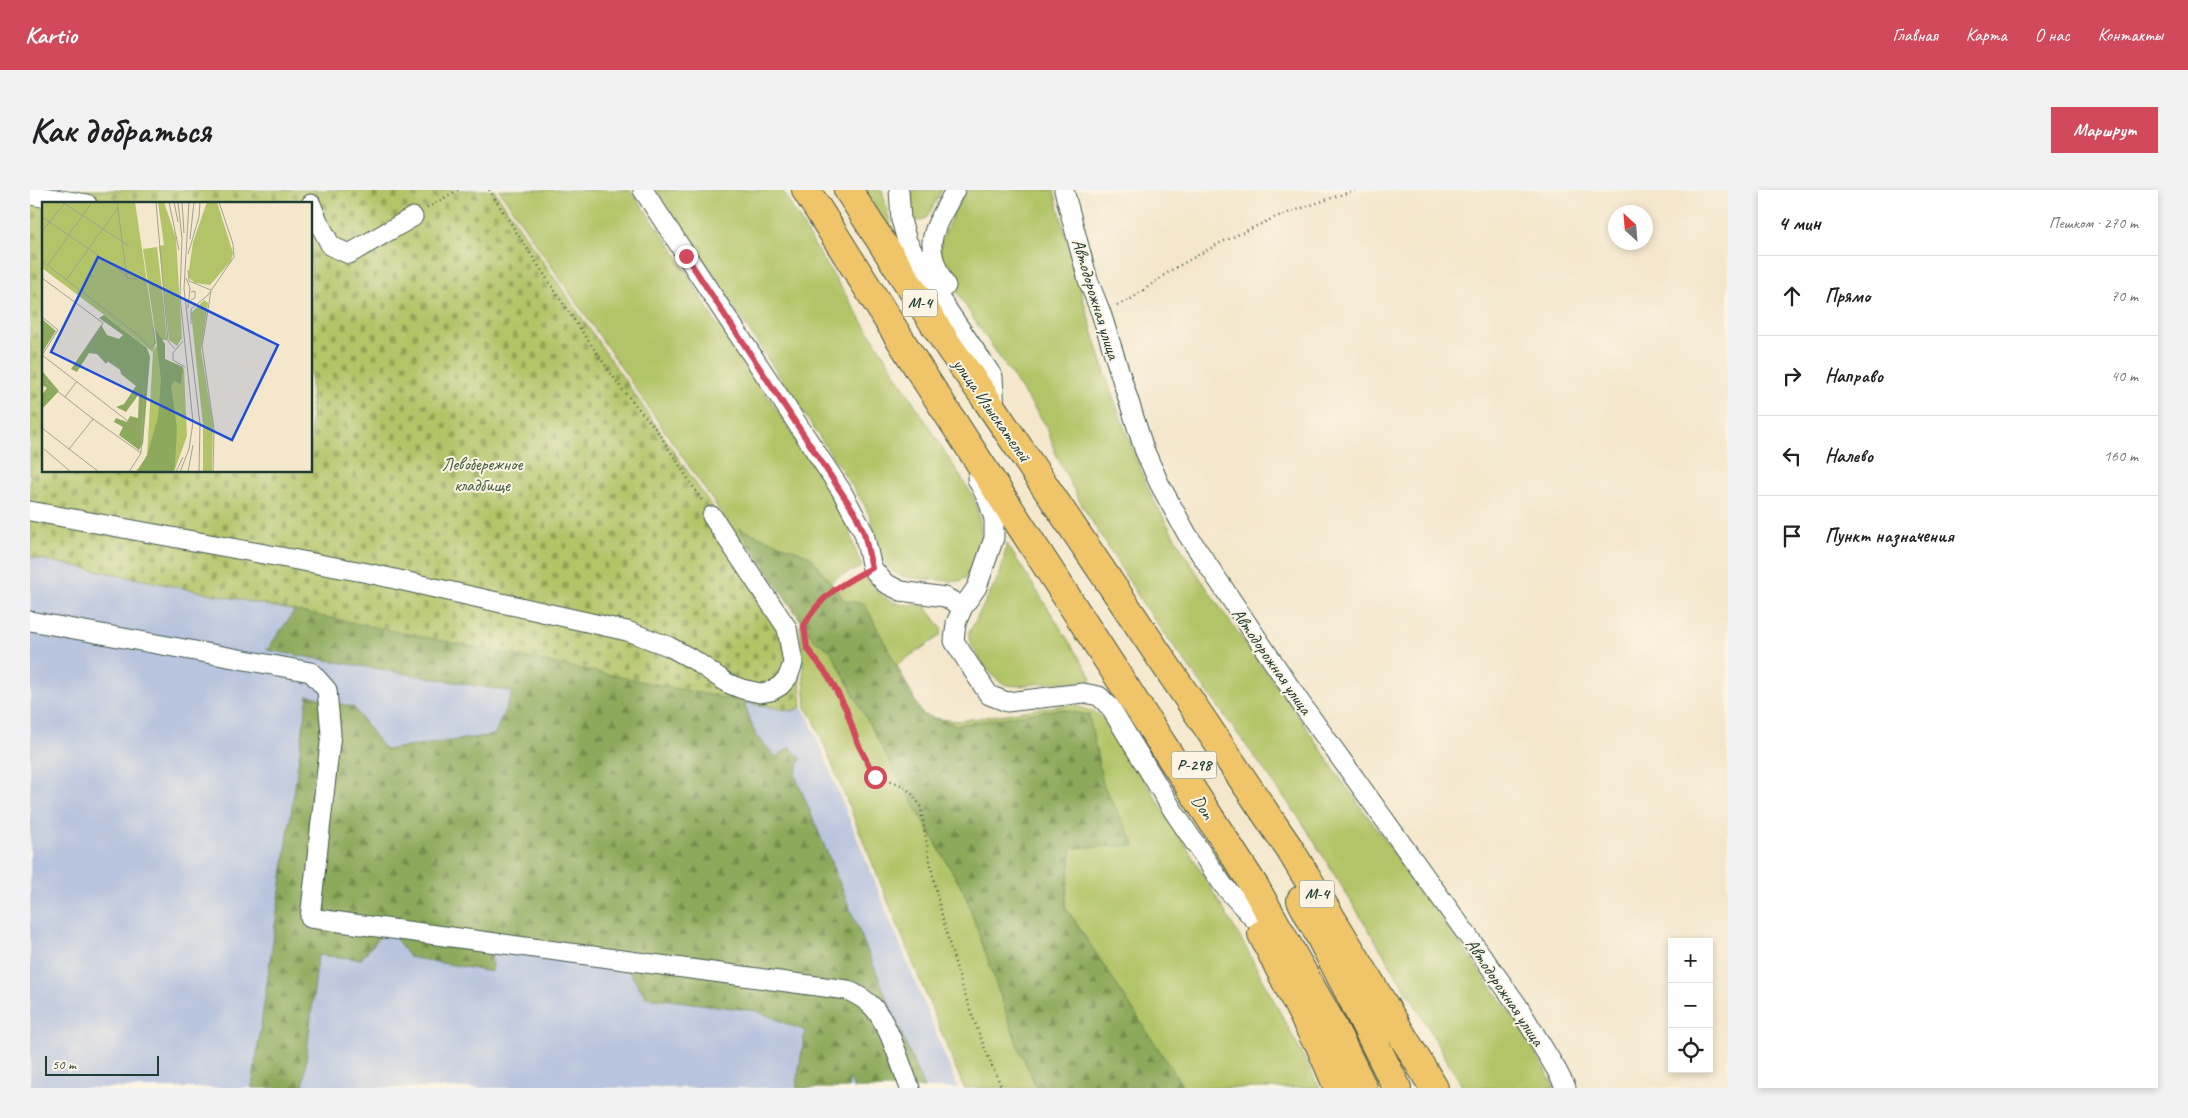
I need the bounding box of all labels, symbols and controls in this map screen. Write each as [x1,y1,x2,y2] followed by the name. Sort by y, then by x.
[25,20,77,50] text: Kartio
[1893,24,1938,46] text: Главная
[1966,24,2007,46] text: Карта
[2035,24,2070,46] text: О нас
[2098,24,2163,46] text: Контакты
[2051,107,2158,153] button: Маршрут
[30,108,211,153] text: Как добраться
[42,202,312,472] inset map
[1608,205,1653,250] north arrow
[1778,210,1821,236] text: 4 мин
[2049,213,2138,233] text: Пешком · 270 m
[1067,236,1125,364] street label: Автодорожная улица
[675,245,698,268] route end
[1778,282,1806,310] icon: ahead
[1825,284,1870,308] text: Прямо
[2111,286,2138,306] text: 70 m
[902,290,938,316] road number: М-4
[948,353,1037,467] street label: улица Изыскателей
[1778,362,1806,390] icon: right
[1825,364,1883,388] text: Направо
[2111,366,2138,386] text: 40 m
[1778,442,1806,470] icon: left
[1825,444,1873,468] text: Налево
[2104,446,2138,466] text: 160 m
[442,453,523,496] park label: Левобережное кладбище
[1778,522,1806,550] icon: arrive
[1825,524,1954,548] text: Пункт назначения
[1227,604,1318,720] street label: Автодорожная улица
[1172,752,1216,778] road number: Р-298
[864,766,887,789] route start
[1187,791,1220,824] street label: Don
[1300,881,1334,908] road number: М-4
[1461,934,1550,1051] street label: Автодорожная улица
[1668,938,1713,1073] map controls
[1668,938,1713,983] button: +
[1668,983,1713,1028] button: −
[1668,1028,1713,1073] button: locate
[45,1053,159,1076] scale bar
[52,1056,76,1073] text: 50 m

